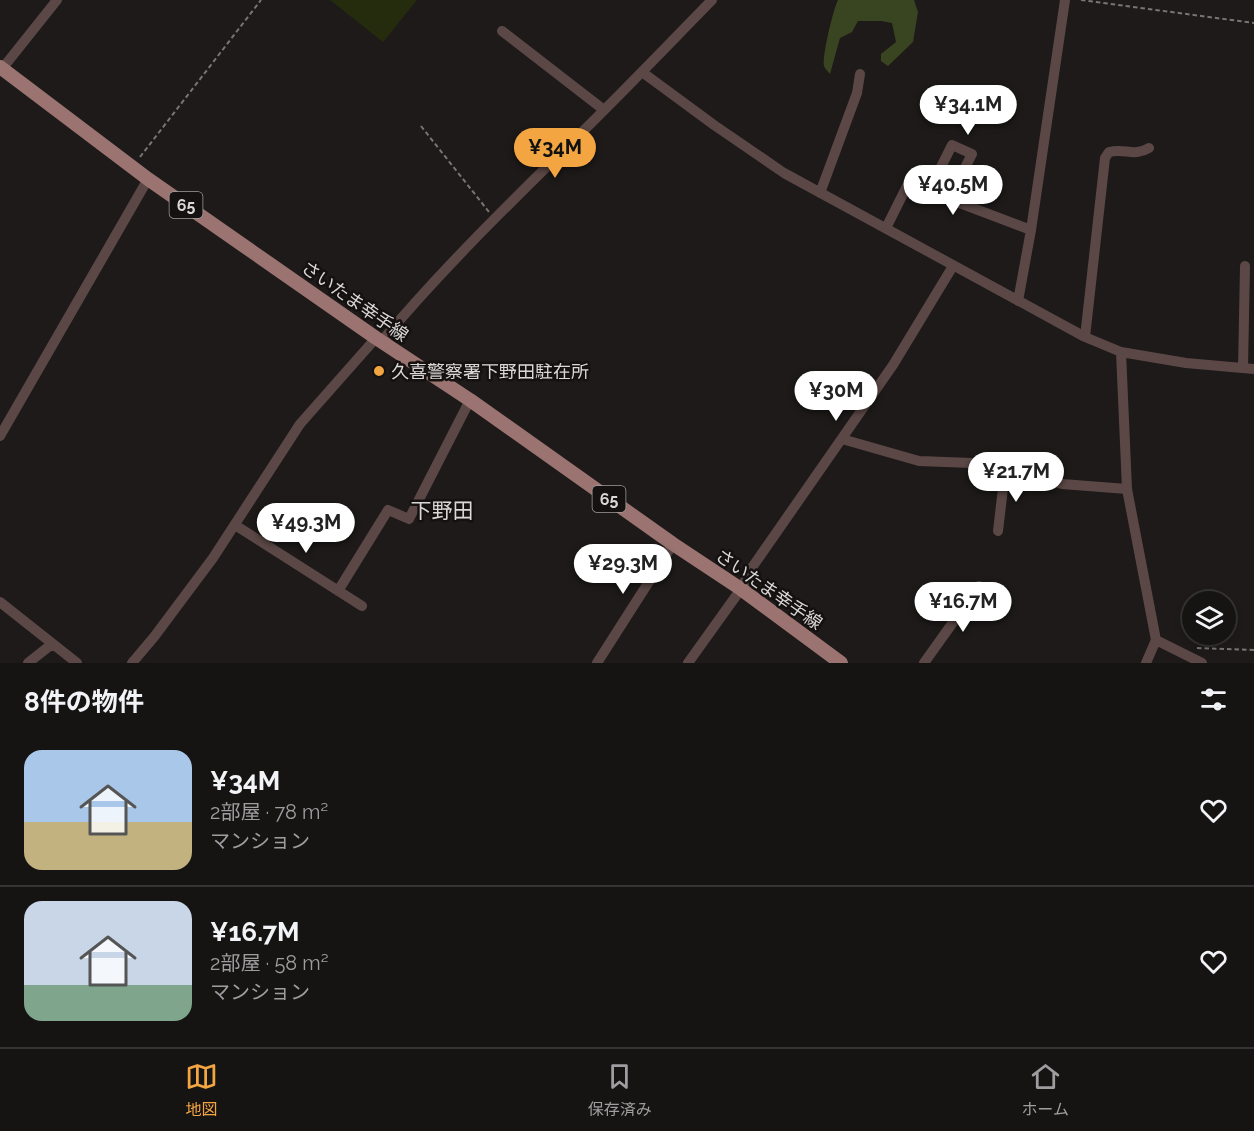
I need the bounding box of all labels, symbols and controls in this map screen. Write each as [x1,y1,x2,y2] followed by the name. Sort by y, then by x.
[919,85,1017,136] pin: ¥34.1M
[934,92,1002,116] text: ¥34.1M
[519,128,591,179] pin: ¥34M
[528,135,582,159] text: ¥34M
[904,165,1002,216] pin: ¥40.5M
[918,172,988,196] text: ¥40.5M
[170,192,202,218] road number: 65
[298,256,412,346] street label: さいたま幸手線
[391,361,589,382] place label: 久喜警察署下野田駐在所
[372,364,386,378] marker: 久喜警察署下野田駐在所
[800,371,872,422] pin: ¥30M
[809,378,863,402] text: ¥30M
[967,452,1065,503] pin: ¥21.7M
[982,459,1050,483] text: ¥21.7M
[592,486,626,512] road number: 65
[411,498,474,523] district label: 下野田
[257,503,355,554] pin: ¥49.3M
[271,510,341,534] text: ¥49.3M
[574,544,672,595] pin: ¥29.3M
[712,544,826,634] street label: さいたま幸手線
[588,551,658,575] text: ¥29.3M
[914,582,1012,633] pin: ¥16.7M
[929,589,997,613] text: ¥16.7M
[1182,591,1236,645] map controls
[1182,591,1236,645] button: layers
[1197,683,1230,716] icon: filters
[24,687,144,717] text: 8件の物件
[210,766,280,796] text: ¥34M
[72,774,144,846] icon: home
[1197,794,1230,827] icon: heart
[210,800,328,824] text: 2部屋 · 78 m²
[210,829,310,853] text: マンション
[210,917,300,947] text: ¥16.7M
[72,925,144,997] icon: home
[1197,945,1230,978] icon: heart
[210,951,328,975] text: 2部屋 · 58 m²
[210,980,310,1004] text: マンション
[185,1060,218,1120] tab: 地図
[588,1060,652,1120] tab: 保存済み
[1022,1060,1069,1120] tab: ホーム

